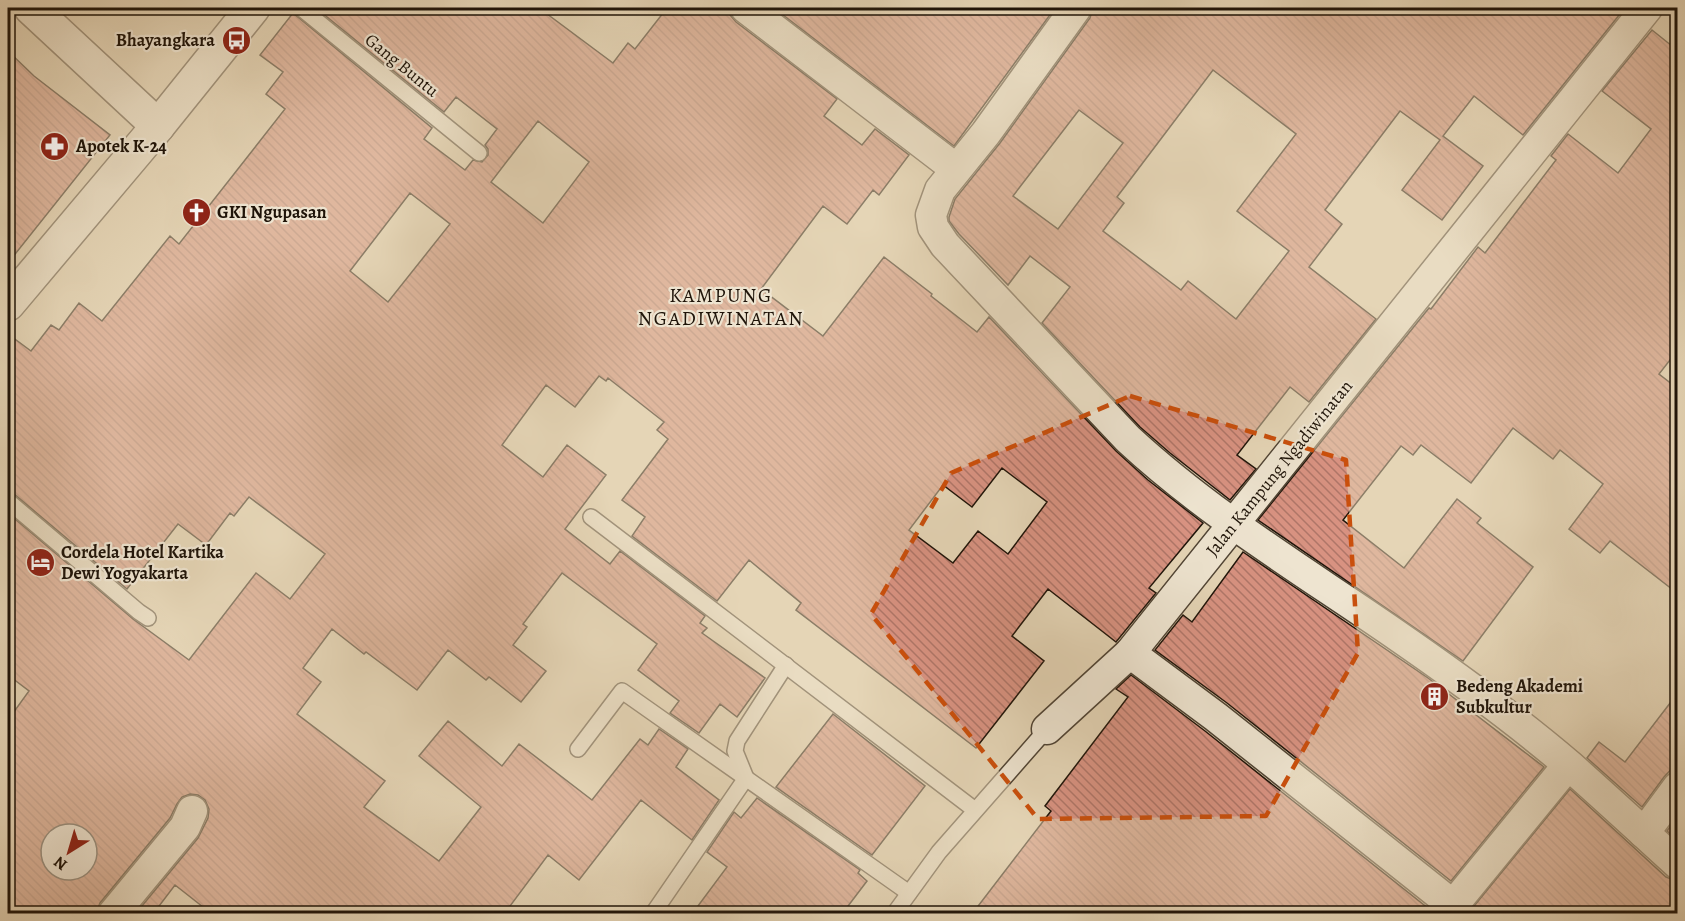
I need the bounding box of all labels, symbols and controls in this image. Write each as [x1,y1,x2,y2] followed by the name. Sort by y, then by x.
[220,24,252,56] bus stop icon: Bhayangkara
[116,28,215,52] place label: Bhayangkara
[360,28,444,102] street label: Gang Buntu
[39,130,71,162] pharmacy icon: Apotek K-24
[75,134,167,158] place label: Apotek K-24
[180,196,212,228] church icon: GKI Ngupasan
[217,200,327,224] place label: GKI Ngupasan
[638,282,804,332] district label: KAMPUNG NGADIWINATAN
[1200,375,1358,561] street label: Jalan Kampung Ngadiwinatan
[61,540,224,585] place label: Cordela Hotel Kartika Dewi Yogyakarta
[24,546,56,578] hotel icon: Cordela Hotel Kartika Dewi Yogyakarta
[1456,674,1583,719] place label: Bedeng Akademi Subkultur
[1419,680,1451,712] building icon: Bedeng Akademi Subkultur
[39,822,99,882] north arrow
[49,851,72,875] text: N

